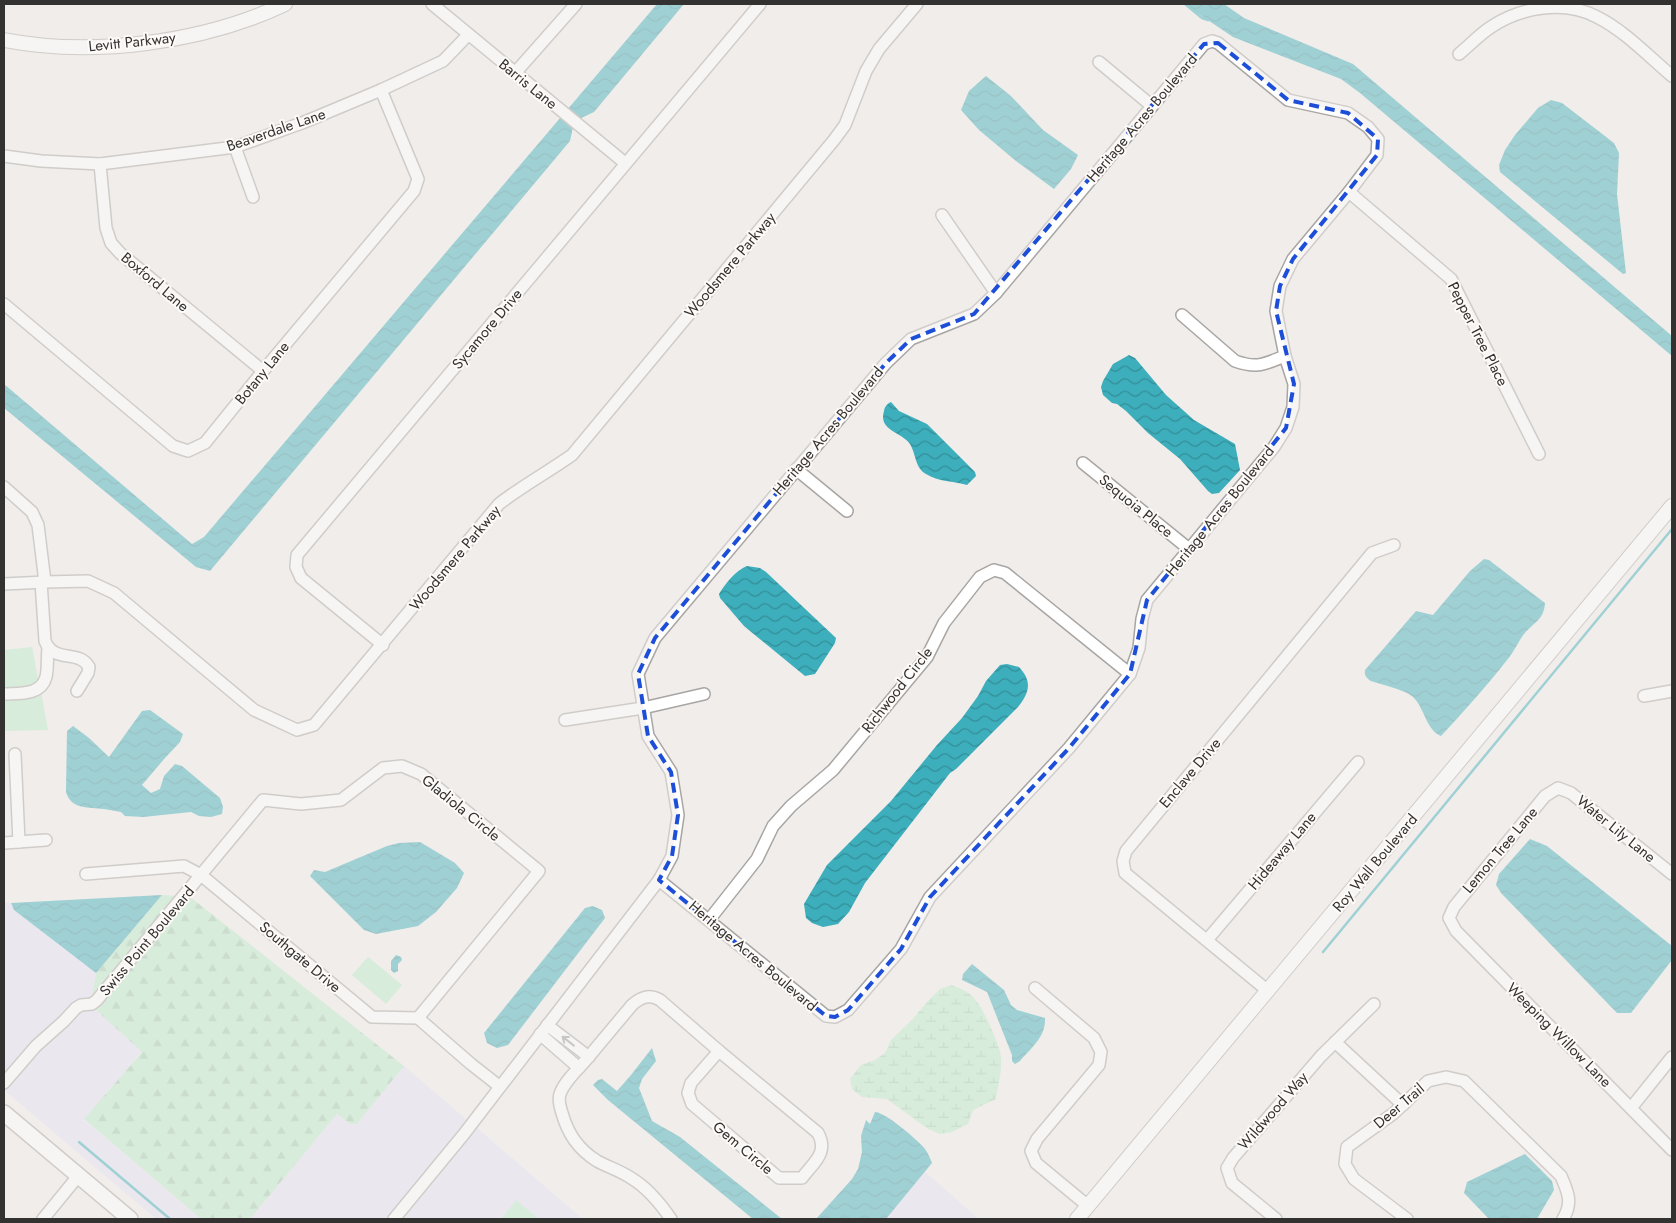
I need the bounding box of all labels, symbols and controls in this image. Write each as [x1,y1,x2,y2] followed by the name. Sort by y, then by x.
[87,26,177,58] street label: Levitt Parkway
[1081,49,1203,187] street label: Heritage Acres Boulevard
[494,53,562,115] street label: Barris Lane
[223,103,329,157] street label: Beaverdale Lane
[679,207,781,323] street label: Woodsmere Parkway
[116,247,194,317] street label: Boxford Lane
[1442,278,1514,390] street label: Pepper Tree Place
[447,284,528,374] street label: Sycamore Drive
[230,336,295,409] street label: Botany Lane
[767,362,889,500] street label: Heritage Acres Boulevard
[1160,441,1280,581] street label: Heritage Acres Boulevard
[1094,469,1178,543] street label: Sequoia Place
[404,500,506,616] street label: Woodsmere Parkway
[856,642,938,738] street label: Richwood Circle
[1154,733,1226,813] street label: Enclave Drive
[417,769,505,847] street label: Gladiola Circle
[1572,790,1661,868] street label: Water Lily Lane
[1457,802,1543,898] street label: Lemon Tree Lane
[1243,807,1321,895] street label: Hideaway Lane
[1327,809,1423,917] street label: Roy Wall Boulevard
[94,881,200,1001] street label: Swiss Point Boulevard
[684,895,822,1017] street label: Heritage Acres Boulevard
[254,916,346,998] street label: Southgate Drive
[1502,978,1617,1093] street label: Weeping Willow Lane
[562,1035,575,1046] one-way arrow
[1233,1067,1313,1155] street label: Wildwood Way
[1369,1078,1429,1134] street label: Deer Trail
[708,1116,778,1180] street label: Gem Circle

